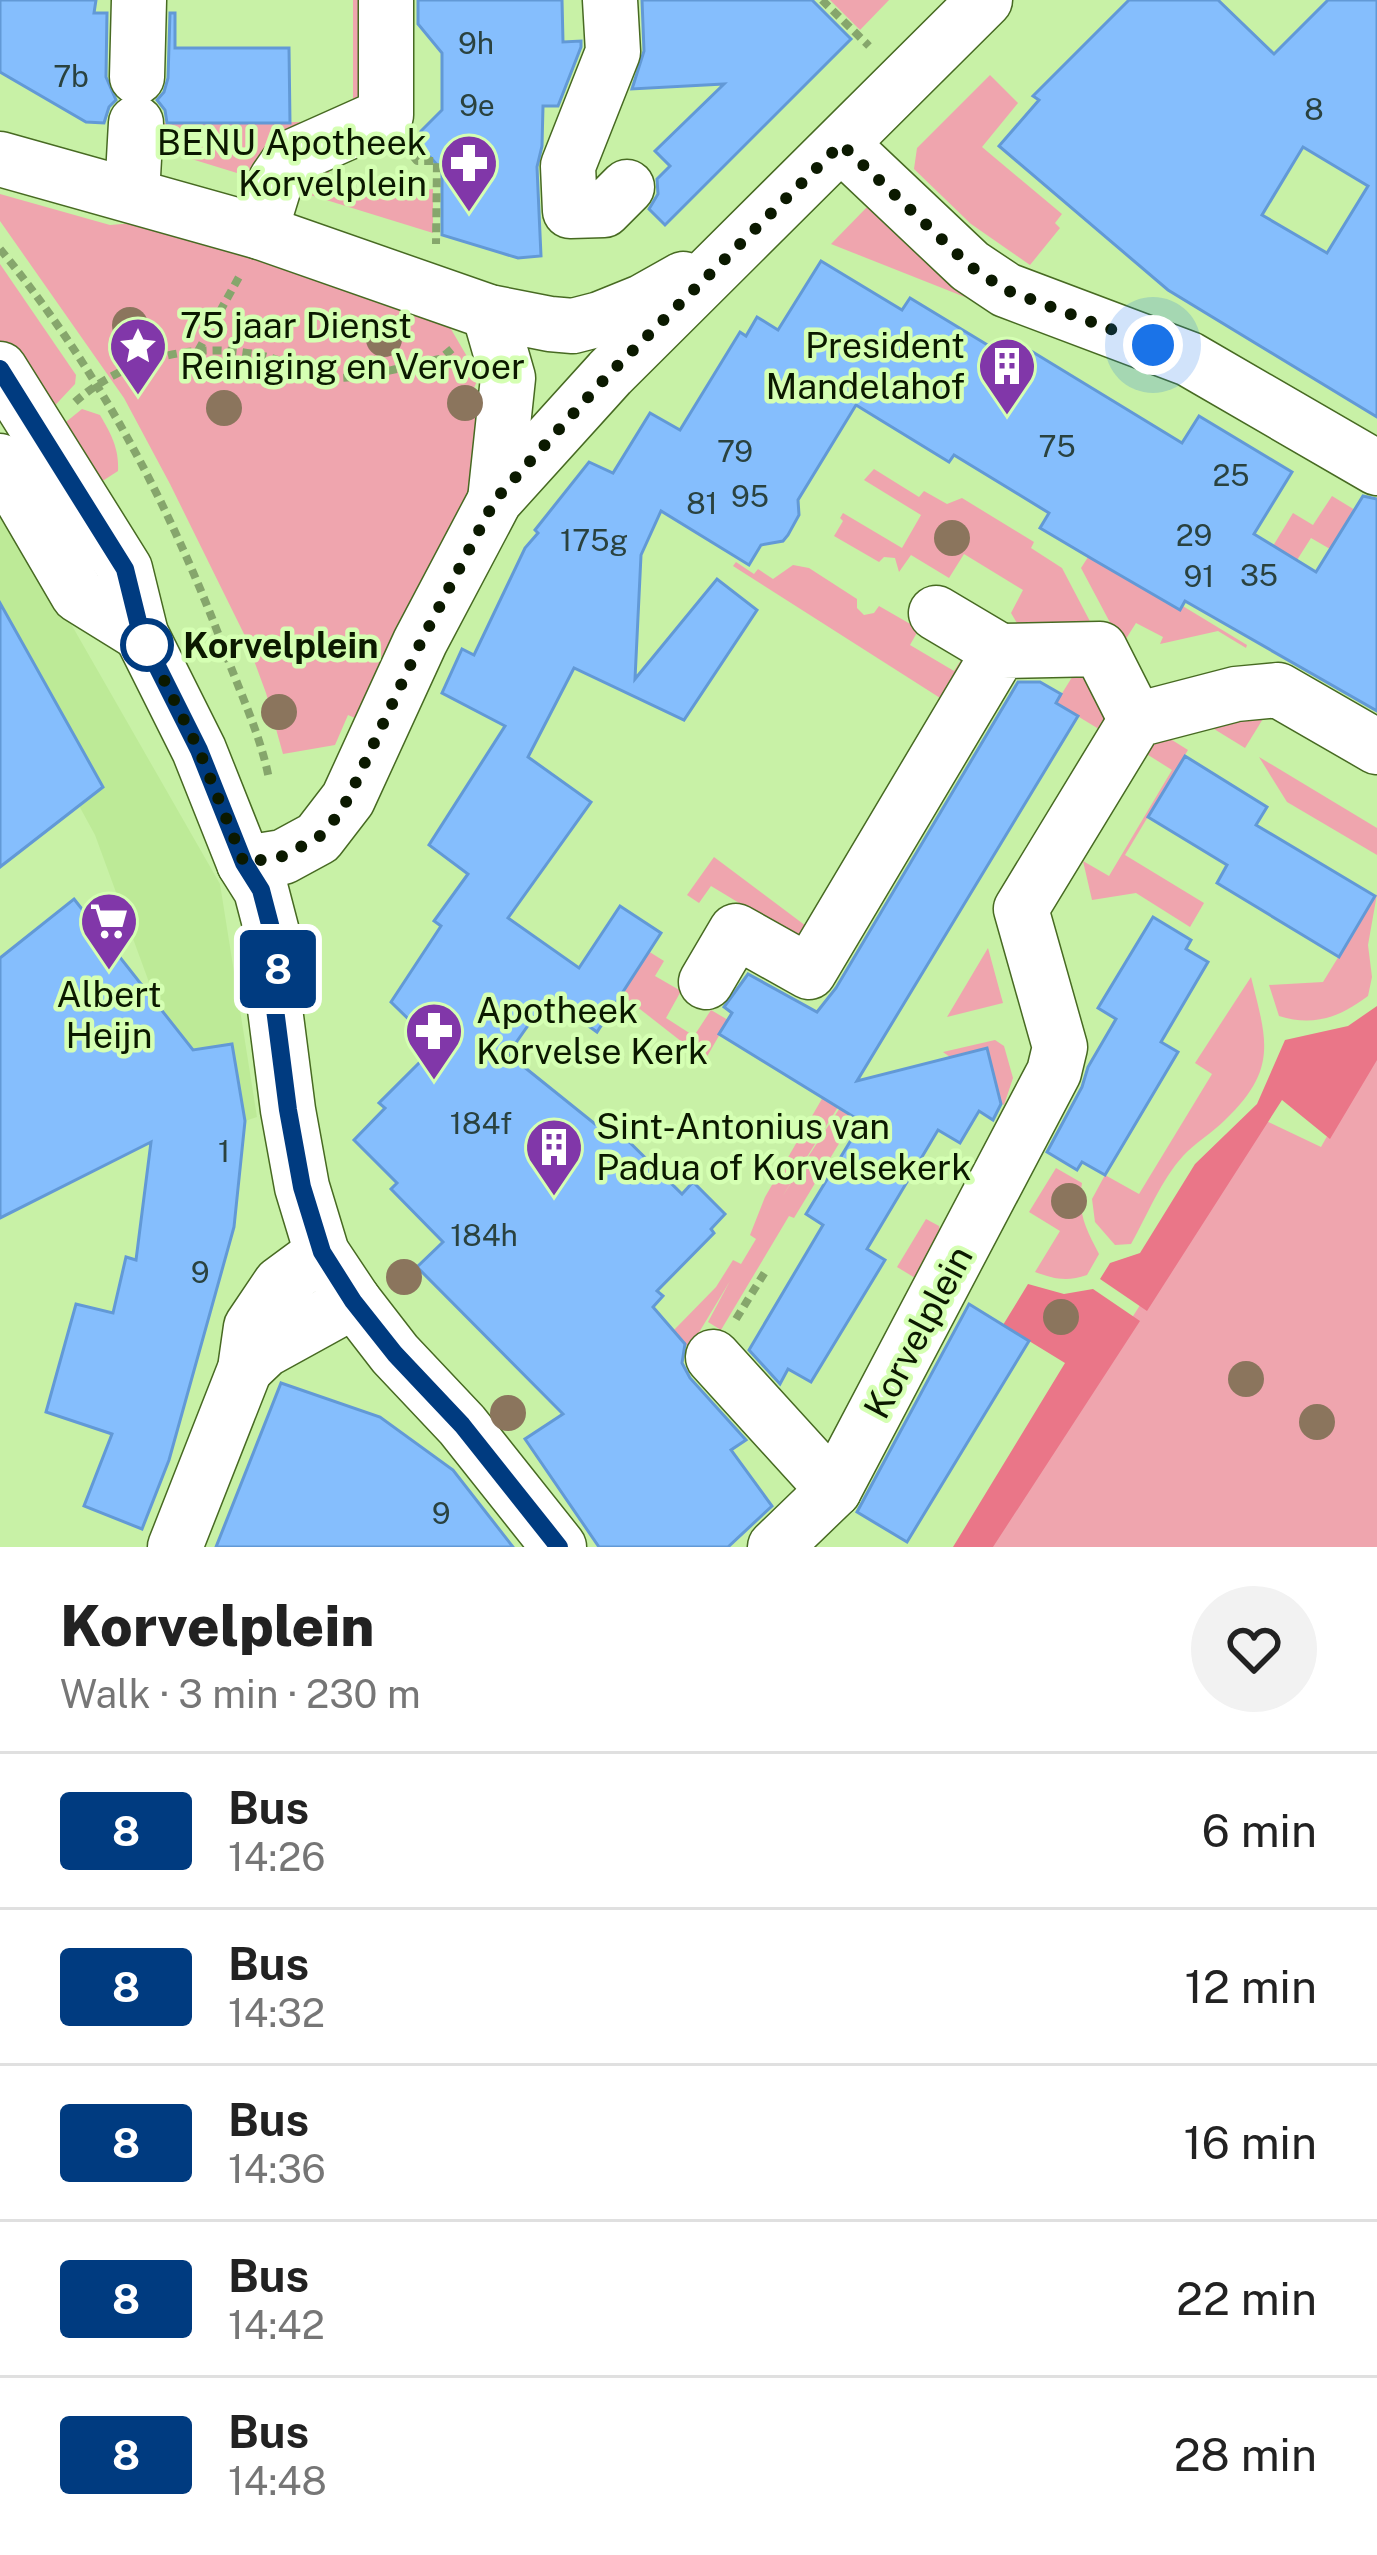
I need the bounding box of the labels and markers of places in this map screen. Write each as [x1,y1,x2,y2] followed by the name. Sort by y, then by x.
[157,121,427,204] place label: BENU Apotheek Korvelplein
[438,132,500,214] pharmacy icon: BENU Apotheek Korvelplein
[180,304,525,387] place label: 75 jaar Dienst Reiniging en Vervoer
[107,315,169,397] place icon: 75 jaar Dienst Reiniging en Vervoer
[765,324,965,407] place label: President Mandelahof
[976,335,1038,417] building icon: President Mandelahof
[122,620,172,670] marker: Korvelplein
[183,624,379,666] place label: Korvelplein
[78,890,140,972] supermarket icon: Albert Heijn
[56,973,162,1056] place label: Albert Heijn
[476,989,708,1072] place label: Apotheek Korvelse Kerk
[403,1000,465,1082] pharmacy icon: Apotheek Korvelse Kerk
[596,1105,971,1188] place label: Sint-Antonius van Padua of Korvelsekerk
[523,1116,585,1198] building icon: Sint-Antonius van Padua of Korvelsekerk

